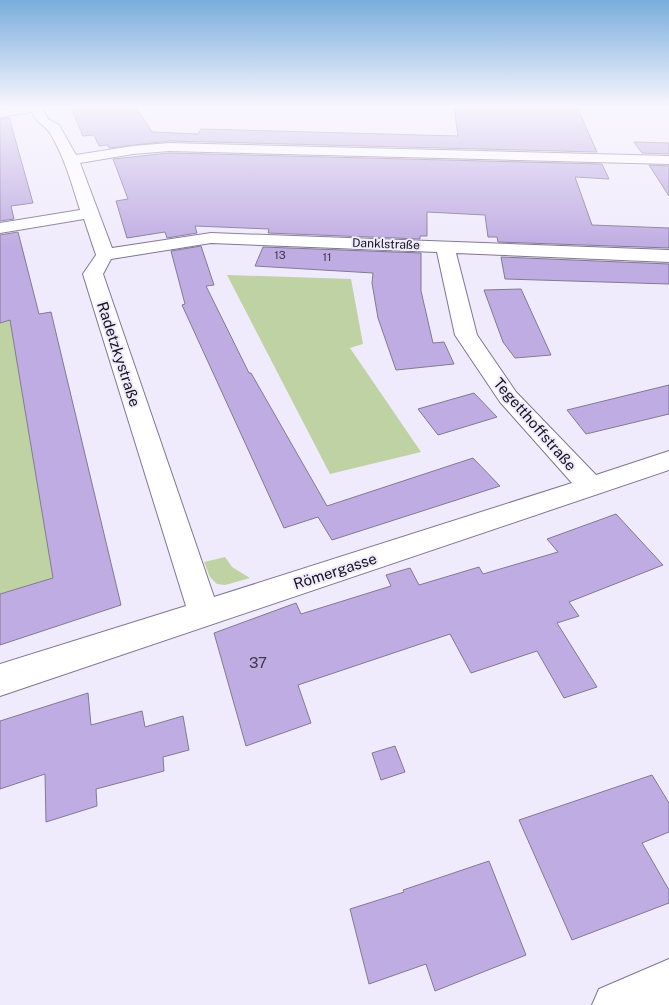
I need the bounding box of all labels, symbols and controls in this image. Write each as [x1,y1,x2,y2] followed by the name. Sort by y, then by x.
[352,236,420,252] street label: Danklstraße
[274,249,286,261] house number: 13
[323,251,331,263] house number: 11
[94,299,144,409] street label: Radetzkystraße
[490,374,580,474] street label: Tegetthoffstraße
[291,550,379,592] street label: Römergasse
[249,654,267,671] house number: 37

